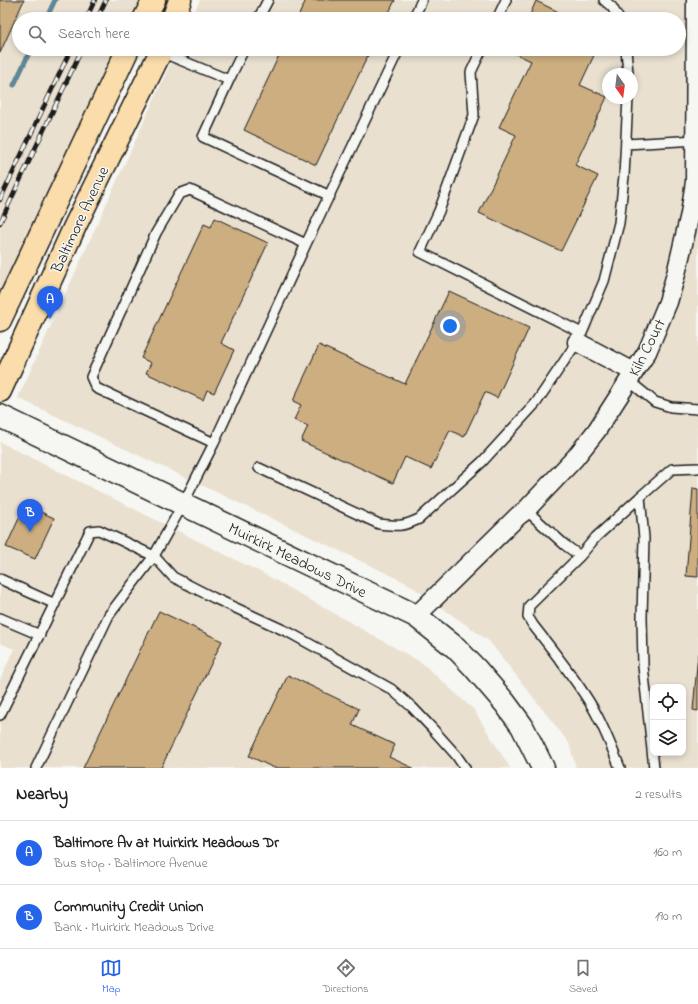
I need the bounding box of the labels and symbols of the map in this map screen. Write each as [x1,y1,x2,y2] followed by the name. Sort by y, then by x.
[602,68,638,104] north arrow
[45,162,116,278] street label: Baltimore Avenue
[37,286,63,319] pin: A
[623,314,673,381] street label: Kiln Court
[440,316,460,336] your location
[17,499,43,532] pin: B
[224,517,371,605] street label: Muirkirk Meadows Drive

